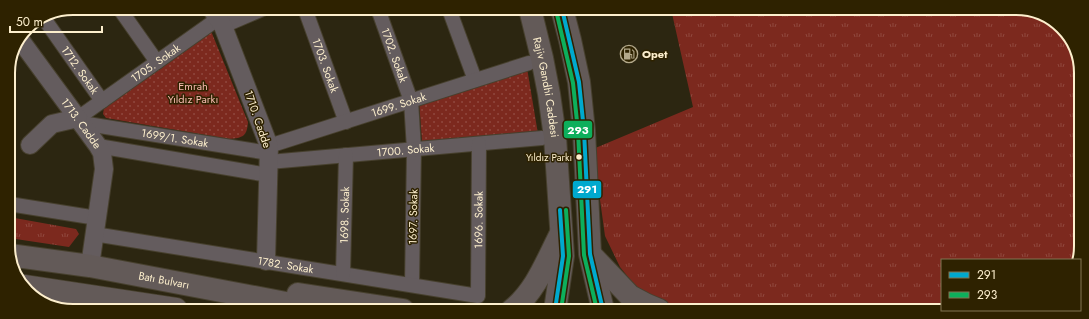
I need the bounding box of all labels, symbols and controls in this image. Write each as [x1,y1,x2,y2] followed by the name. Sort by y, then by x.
[10,8,102,34] scale bar
[16,13,43,31] text: 50 m
[377,25,412,85] street label: 1702. Sokak
[308,36,343,95] street label: 1703. Sokak
[529,36,563,138] street label: Rajiv Gandhi Caddesi
[128,40,184,86] street label: 1705. Sokak
[58,43,103,97] street label: 1712. Sokak
[619,44,639,64] fuel station icon: Opet
[642,46,668,62] place label: Opet
[168,78,218,107] park label: Emrah Yıldız Parkı
[241,88,275,150] street label: 1710. Cadde
[369,88,428,121] street label: 1699. Sokak
[57,95,105,152] street label: 1713. Cadde
[563,120,593,139] line badge: 293
[567,122,589,138] text: 293
[140,125,210,151] street label: 1699/1. Sokak
[376,139,435,160] street label: 1700. Sokak
[526,150,572,165] place label: Yıldız Parkı
[574,152,584,162] marker: Yıldız Parkı
[572,180,602,199] line badge: 291
[577,181,597,197] text: 291
[336,186,353,244] street label: 1698. Sokak
[405,189,421,245] street label: 1697. Sokak
[470,191,487,249] street label: 1696. Sokak
[256,253,315,277] street label: 1782. Sokak
[941,259,1081,311] legend
[977,266,996,284] text: 291
[137,267,191,293] street label: Batı Bulvarı
[977,286,998,304] text: 293

